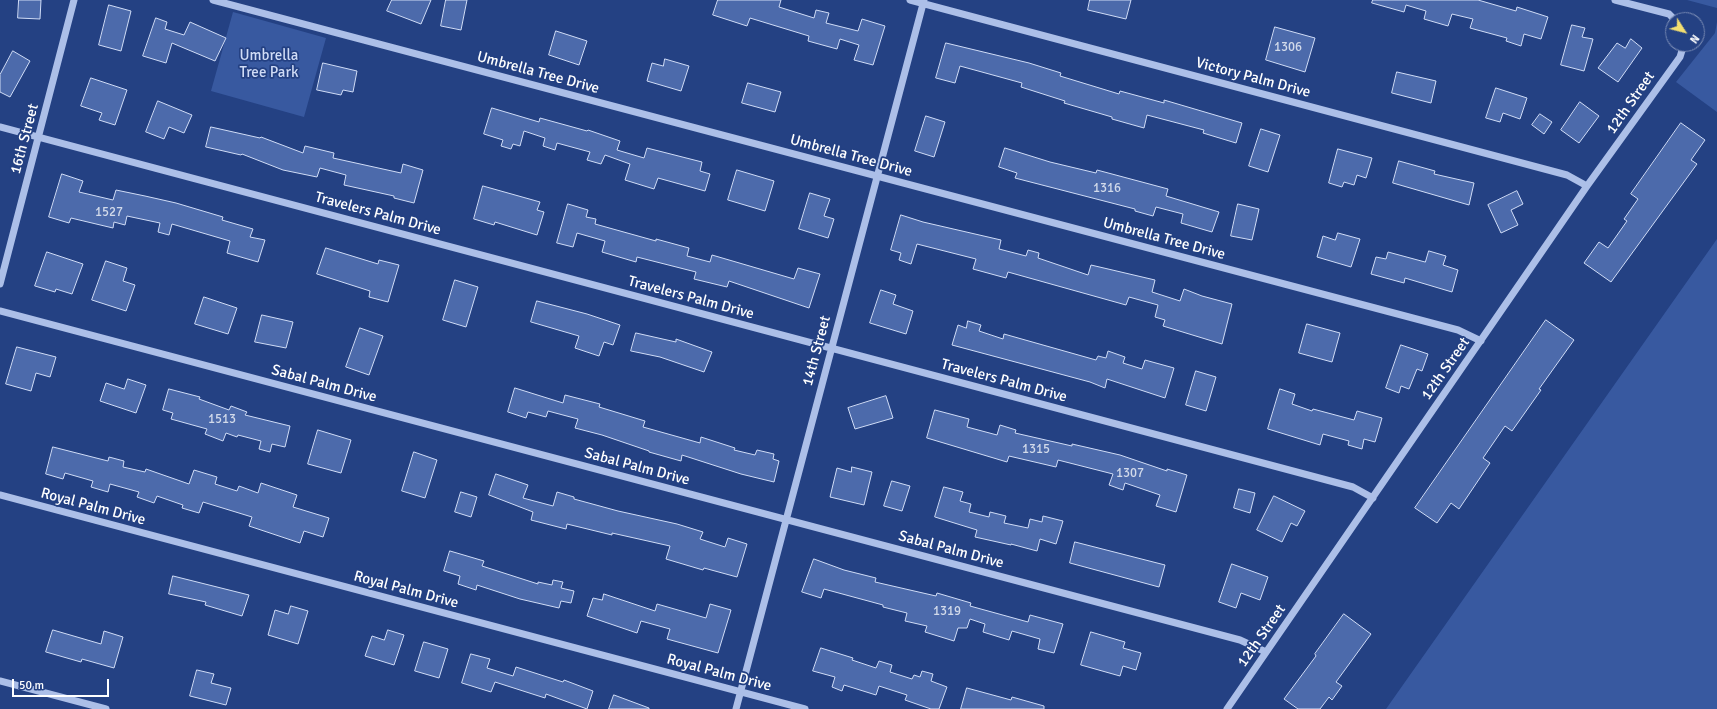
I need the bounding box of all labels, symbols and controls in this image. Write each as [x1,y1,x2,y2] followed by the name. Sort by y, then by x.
[1665,12,1705,52] north arrow
[1687,32,1702,46] text: N
[1274,40,1302,56] house number: 1306
[239,47,299,82] park label: Umbrella Tree Park
[475,48,601,98] street label: Umbrella Tree Drive
[1194,54,1312,102] street label: Victory Palm Drive
[1603,68,1659,138] street label: 12th Street
[7,102,43,176] street label: 16th Street
[788,131,914,181] street label: Umbrella Tree Drive
[1093,181,1121,197] house number: 1316
[313,189,443,239] street label: Travelers Palm Drive
[95,205,123,221] house number: 1527
[1101,214,1227,264] street label: Umbrella Tree Drive
[626,273,756,323] street label: Travelers Palm Drive
[799,314,835,388] street label: 14th Street
[1418,334,1474,404] street label: 12th Street
[939,356,1069,406] street label: Travelers Palm Drive
[269,361,379,407] street label: Sabal Palm Drive
[208,412,236,428] house number: 1513
[1022,442,1050,458] house number: 1315
[582,444,692,490] street label: Sabal Palm Drive
[1116,466,1144,482] house number: 1307
[39,484,147,530] street label: Royal Palm Drive
[896,527,1006,573] street label: Sabal Palm Drive
[352,567,460,613] street label: Royal Palm Drive
[1234,601,1290,671] street label: 12th Street
[933,604,961,620] house number: 1319
[665,650,773,696] street label: Royal Palm Drive
[14,671,111,697] scale bar
[19,678,44,693] text: 50 m

